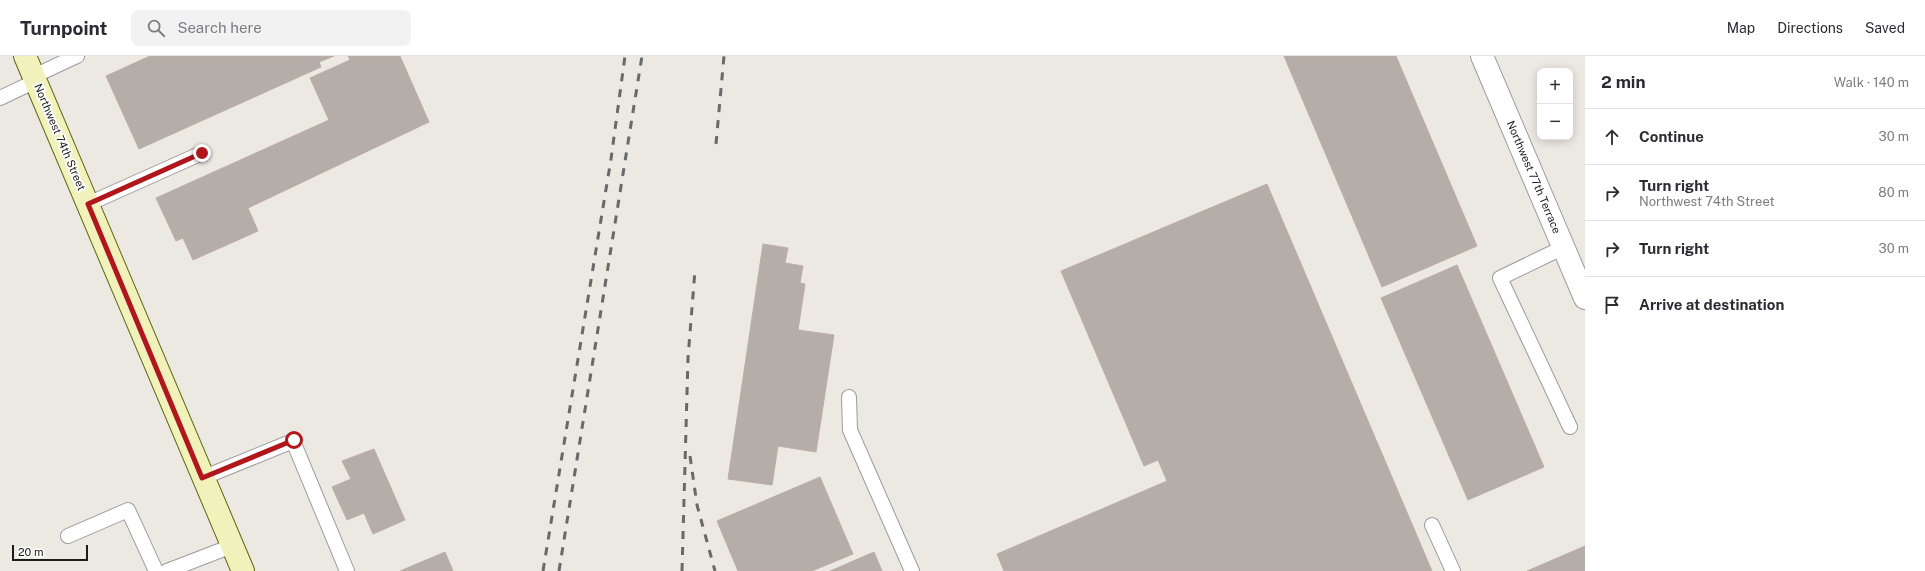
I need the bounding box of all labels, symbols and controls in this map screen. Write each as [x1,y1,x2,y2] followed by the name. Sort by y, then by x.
[131,10,411,46] search box
[20,17,107,39] text: Turnpoint
[145,17,167,39] icon: search
[177,19,262,36] text: Search here
[1727,20,1755,36] text: Map
[1777,20,1843,36] text: Directions
[1865,20,1905,36] text: Saved
[1537,68,1573,140] map controls
[1537,68,1573,104] button: +
[1601,72,1646,92] text: 2 min
[1834,75,1909,90] text: Walk · 140 m
[32,82,88,192] street label: Northwest 74th Street
[1537,104,1573,140] button: −
[1505,119,1563,235] street label: Northwest 77th Terrace
[1601,126,1623,148] icon: ahead
[1639,128,1704,145] text: Continue
[1879,129,1909,144] text: 30 m
[193,144,211,162] route end
[1639,177,1709,194] text: Turn right
[1601,182,1623,204] icon: right
[1878,185,1909,200] text: 80 m
[1639,194,1775,209] text: Northwest 74th Street
[1601,238,1623,260] icon: right
[1639,240,1709,257] text: Turn right
[1879,241,1909,256] text: 30 m
[1601,294,1623,316] icon: arrive
[1639,296,1784,313] text: Arrive at destination
[285,431,303,449] route start
[12,543,88,562] scale bar
[18,546,43,558] text: 20 m

